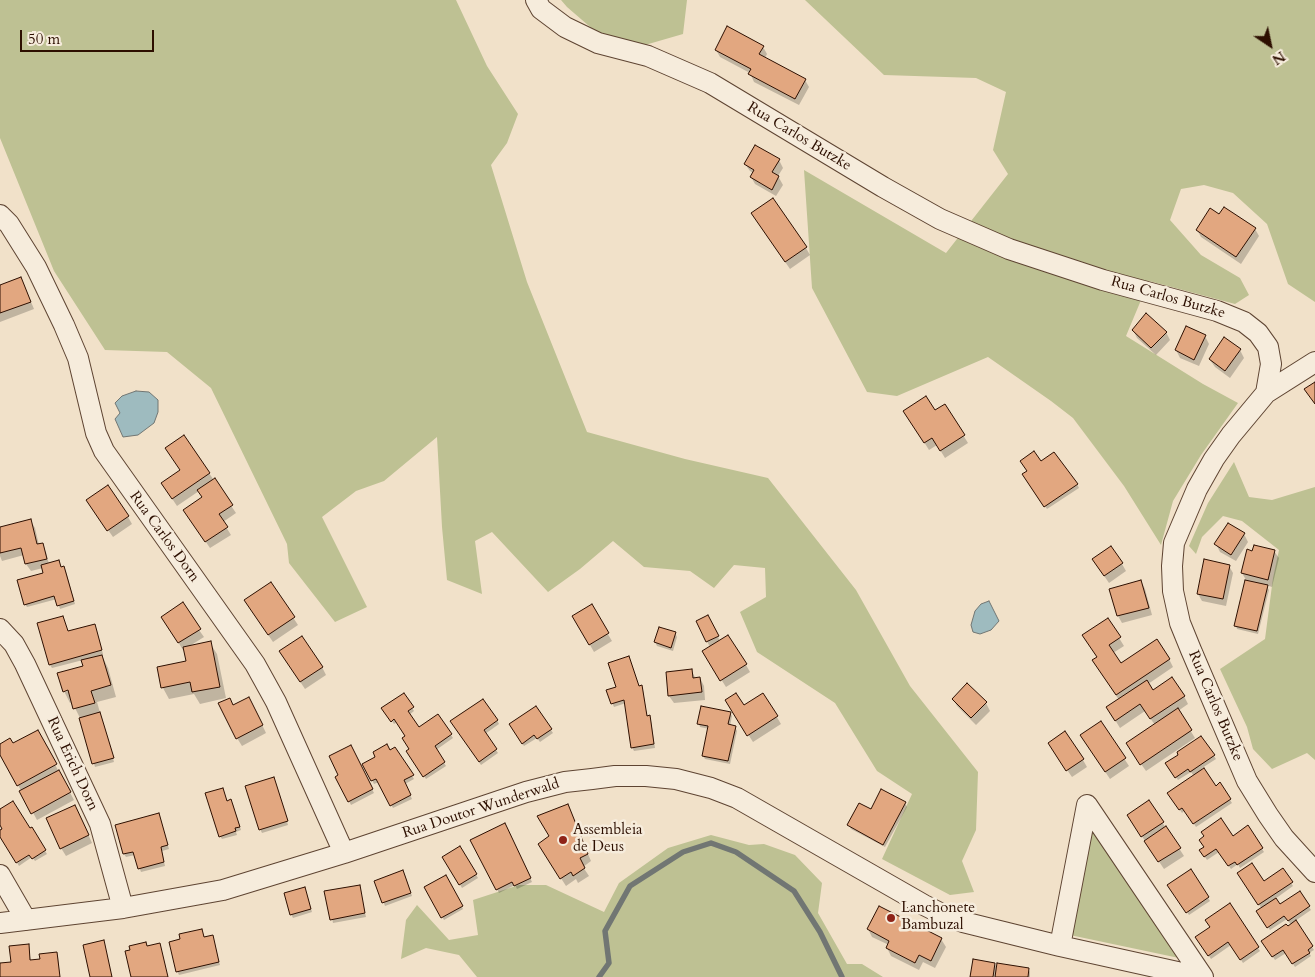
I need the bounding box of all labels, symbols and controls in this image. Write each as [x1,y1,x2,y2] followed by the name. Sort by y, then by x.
[22,20,156,52] scale bar
[1245,20,1295,70] north arrow
[28,29,60,49] text: 50 m
[1268,47,1289,69] text: N
[744,99,854,175] street label: Rua Carlos Butzke
[1109,273,1227,323] street label: Rua Carlos Butzke
[125,488,203,586] street label: Rua Carlos Dorn
[1184,648,1246,764] street label: Rua Carlos Butzke
[42,714,102,814] street label: Rua Erich Dorn
[400,775,562,843] street label: Rua Doutor Wunderwald
[573,822,643,857] place label: Assembleia de Deus
[557,834,569,846] marker: Assembleia de Deus
[901,900,975,935] place label: Lanchonete Bambuzal
[885,912,897,924] marker: Lanchonete Bambuzal

